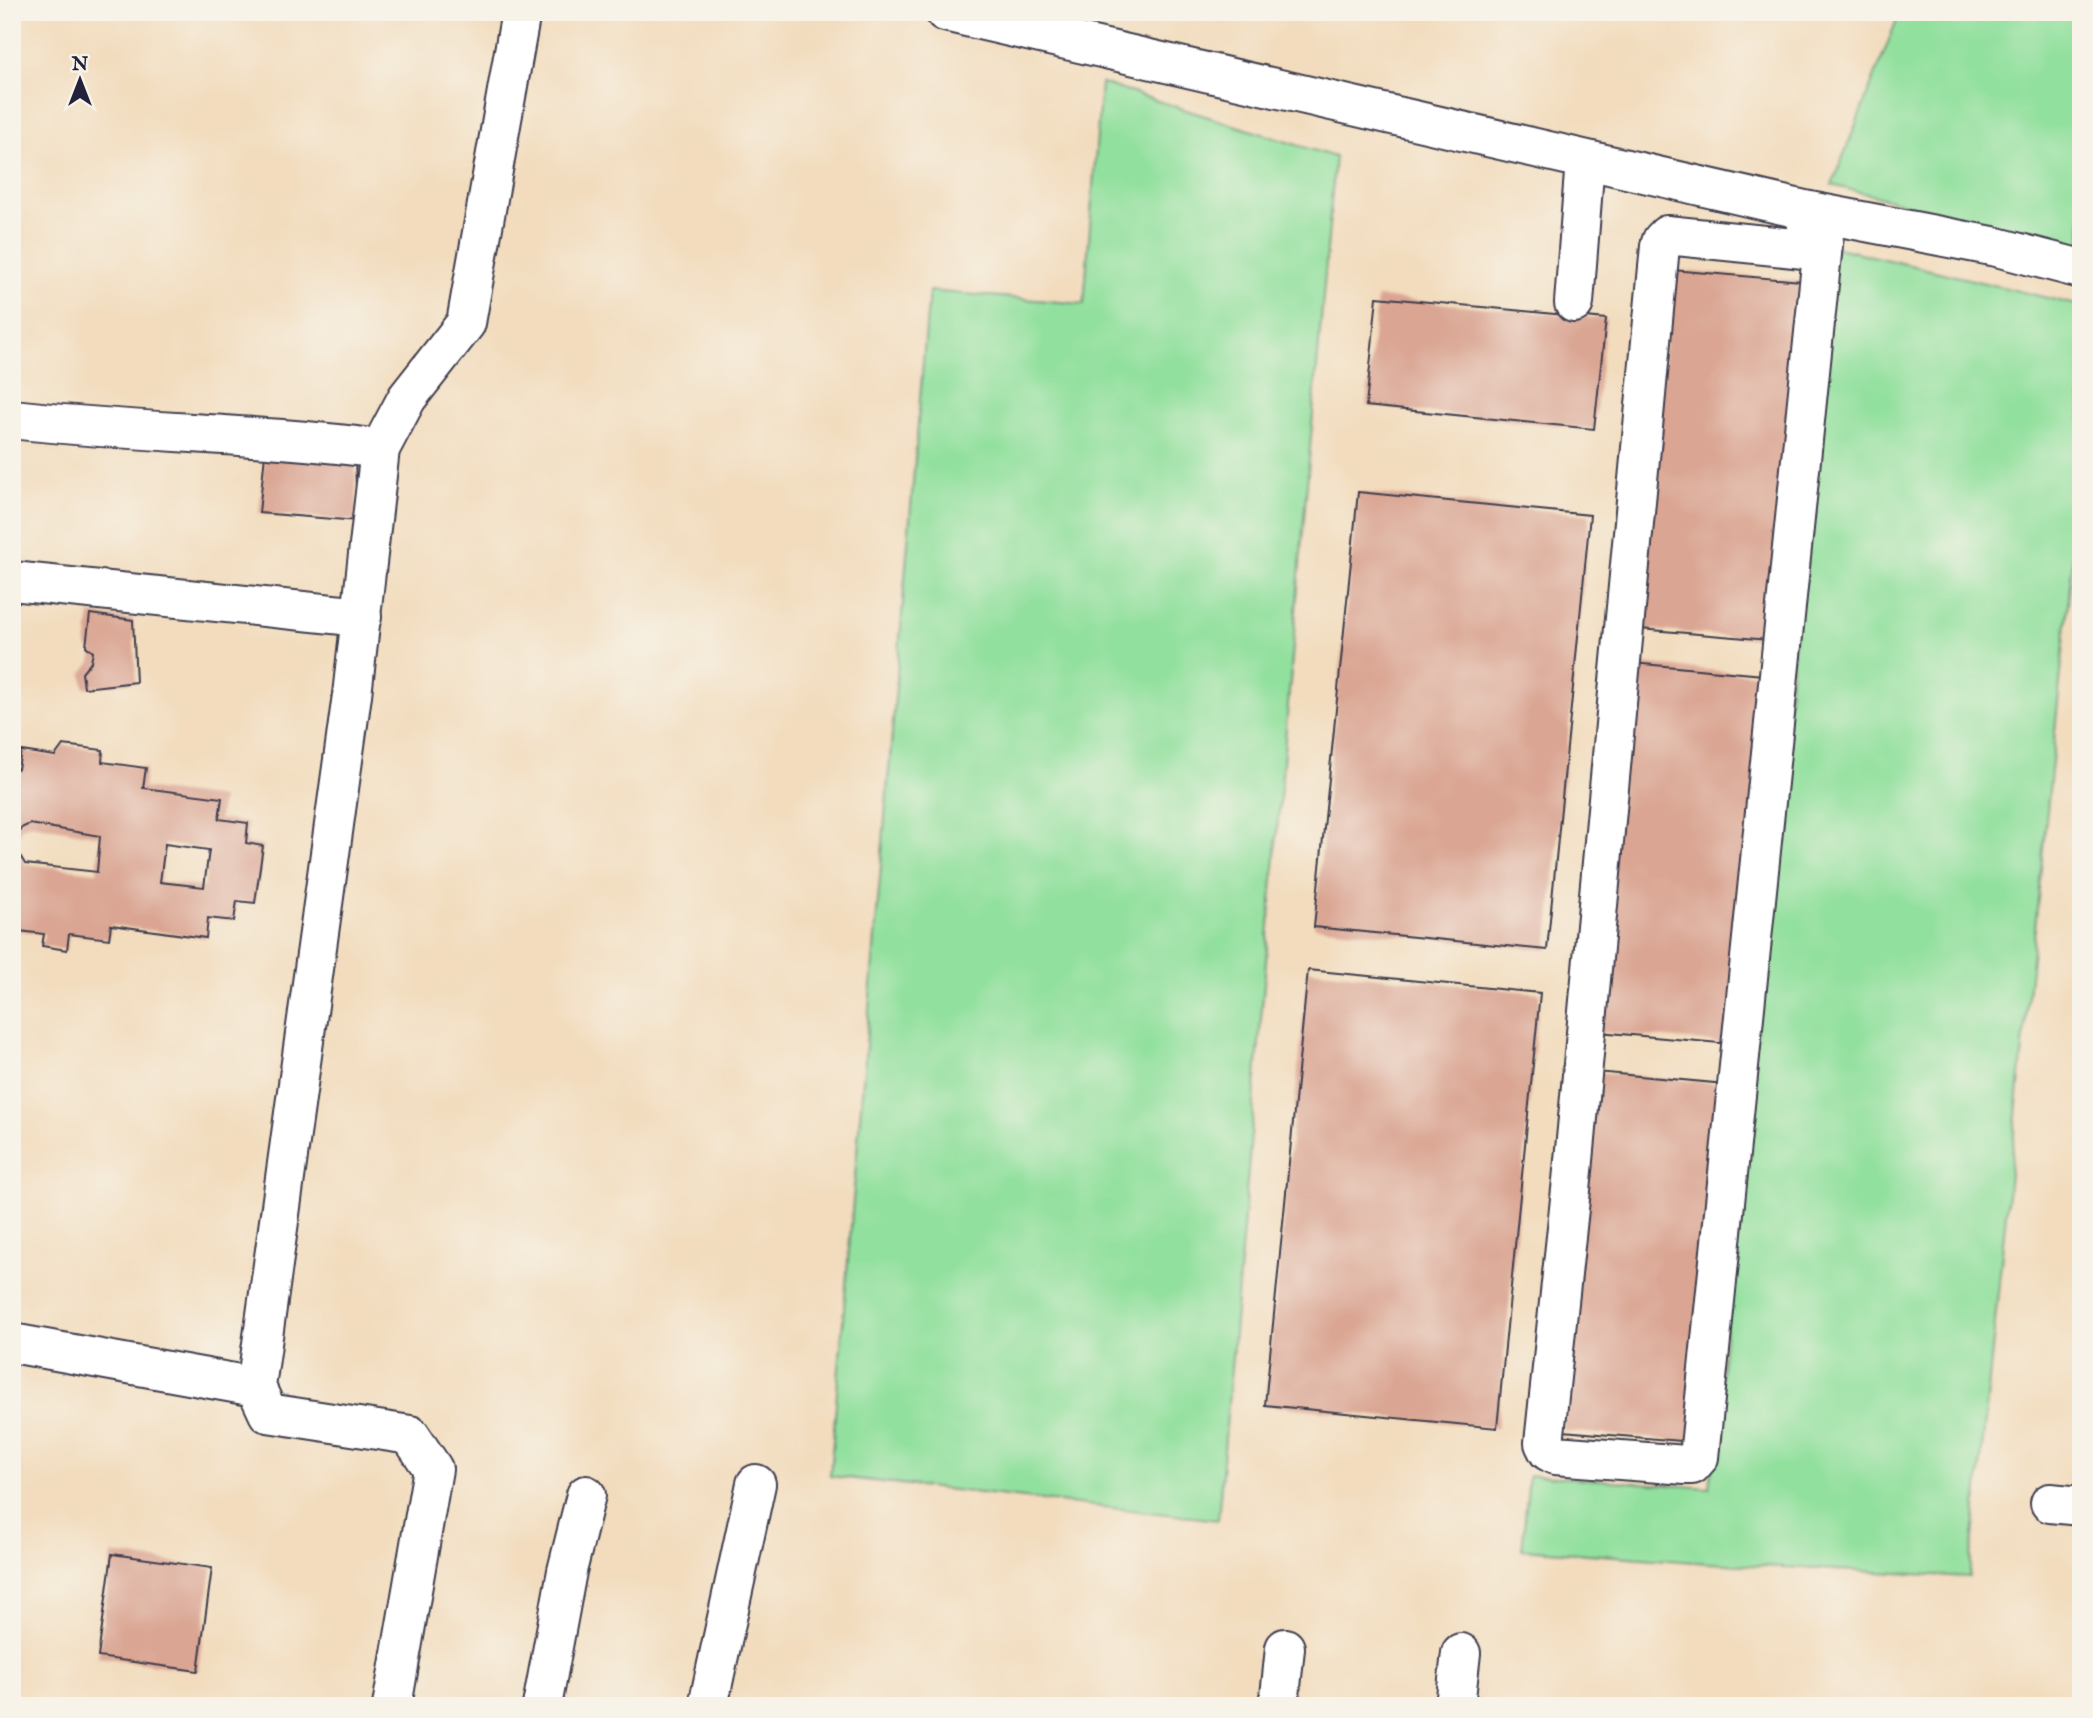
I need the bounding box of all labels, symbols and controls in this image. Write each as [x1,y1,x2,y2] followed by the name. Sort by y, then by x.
[46,46,116,116] north arrow
[71,53,89,77] text: N

